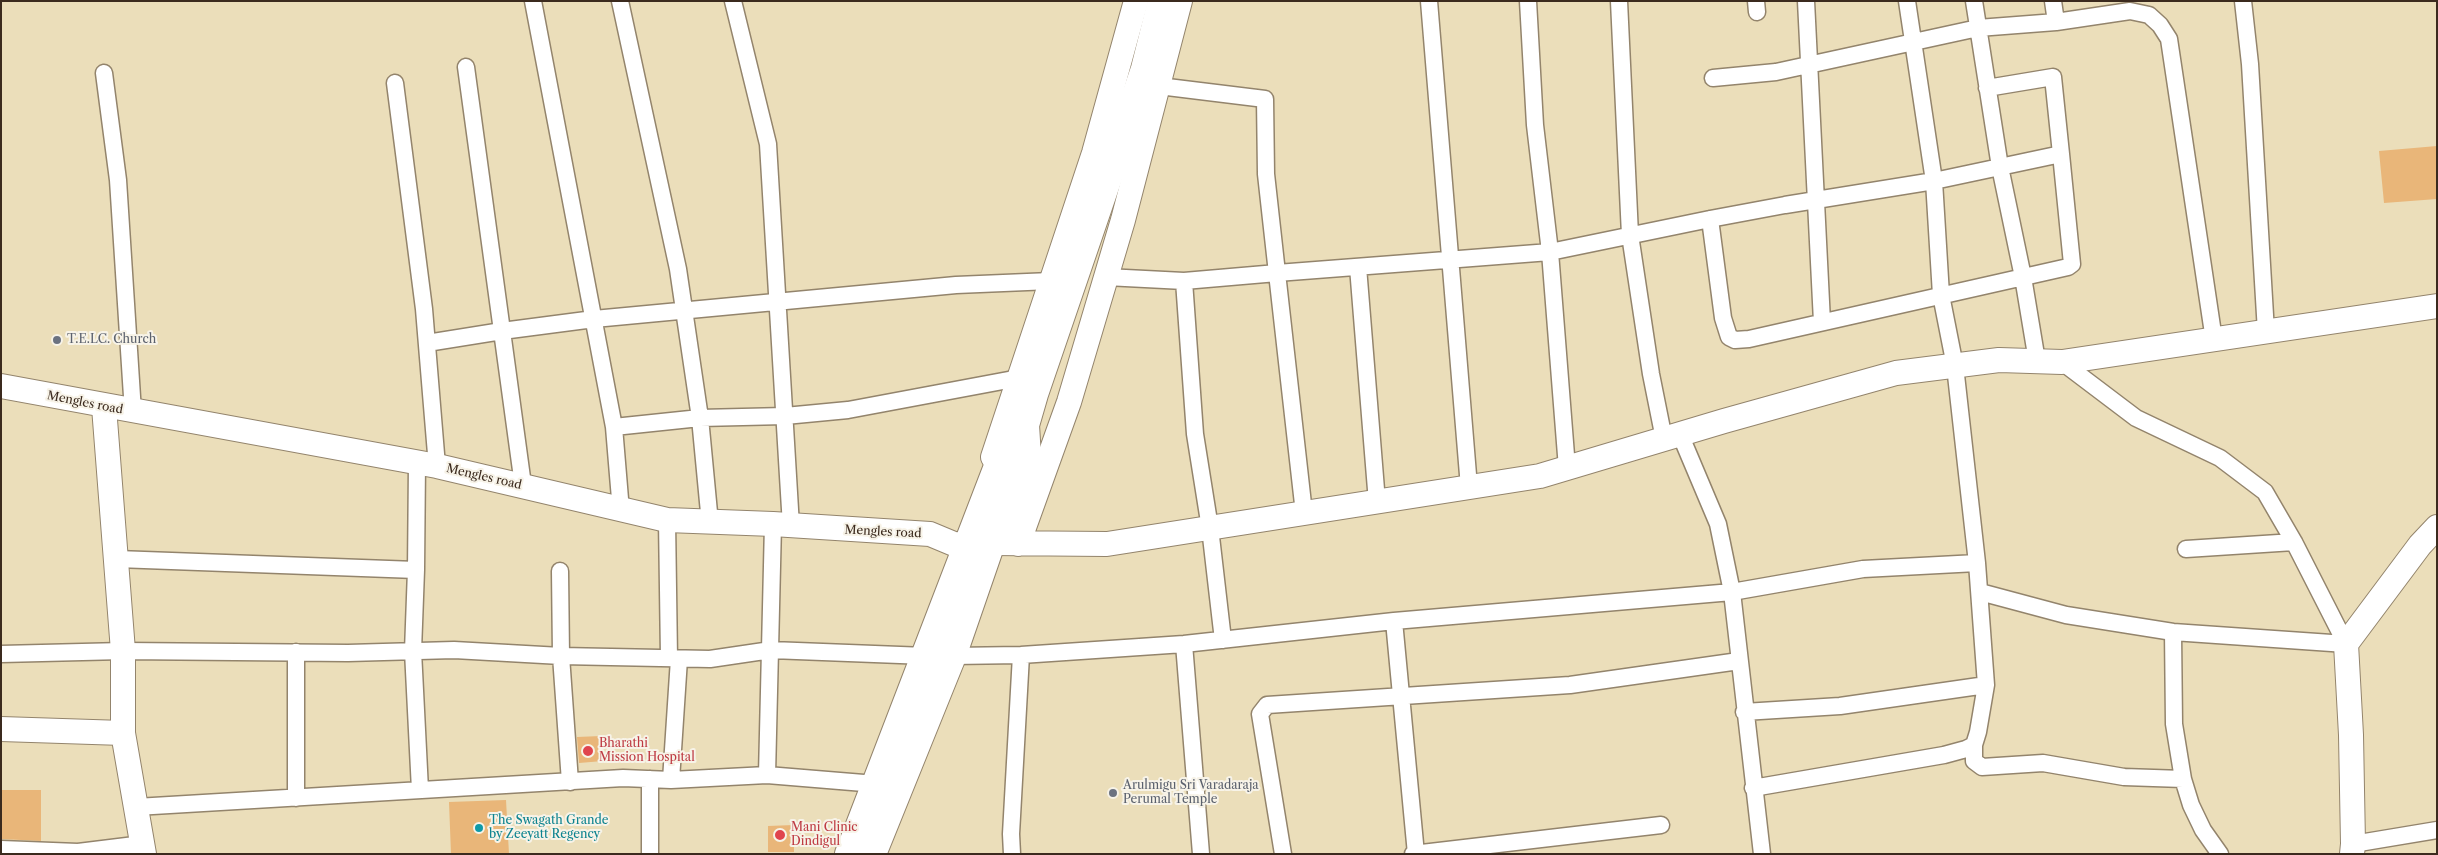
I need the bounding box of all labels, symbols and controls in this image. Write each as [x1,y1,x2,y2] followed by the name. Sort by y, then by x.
[67,333,156,347] place label: T.E.LC. Church
[51,334,63,346] marker: T.E.LC. Church
[46,389,124,417] street label: Mengles road
[445,461,523,493] street label: Mengles road
[844,523,922,541] street label: Mengles road
[599,737,695,765] place label: Bharathi Mission Hospital
[581,744,595,758] marker: Bharathi Mission Hospital
[1123,779,1259,807] place label: Arulmigu Sri Varadaraja Perumal Temple
[1107,787,1119,799] marker: Arulmigu Sri Varadaraja Perumal Temple
[489,814,609,842] place label: The Swagath Grande by Zeeyatt Regency
[791,821,858,849] place label: Mani Clinic Dindigul
[473,822,485,834] marker: The Swagath Grande by Zeeyatt Regency
[773,828,787,842] marker: Mani Clinic Dindigul

